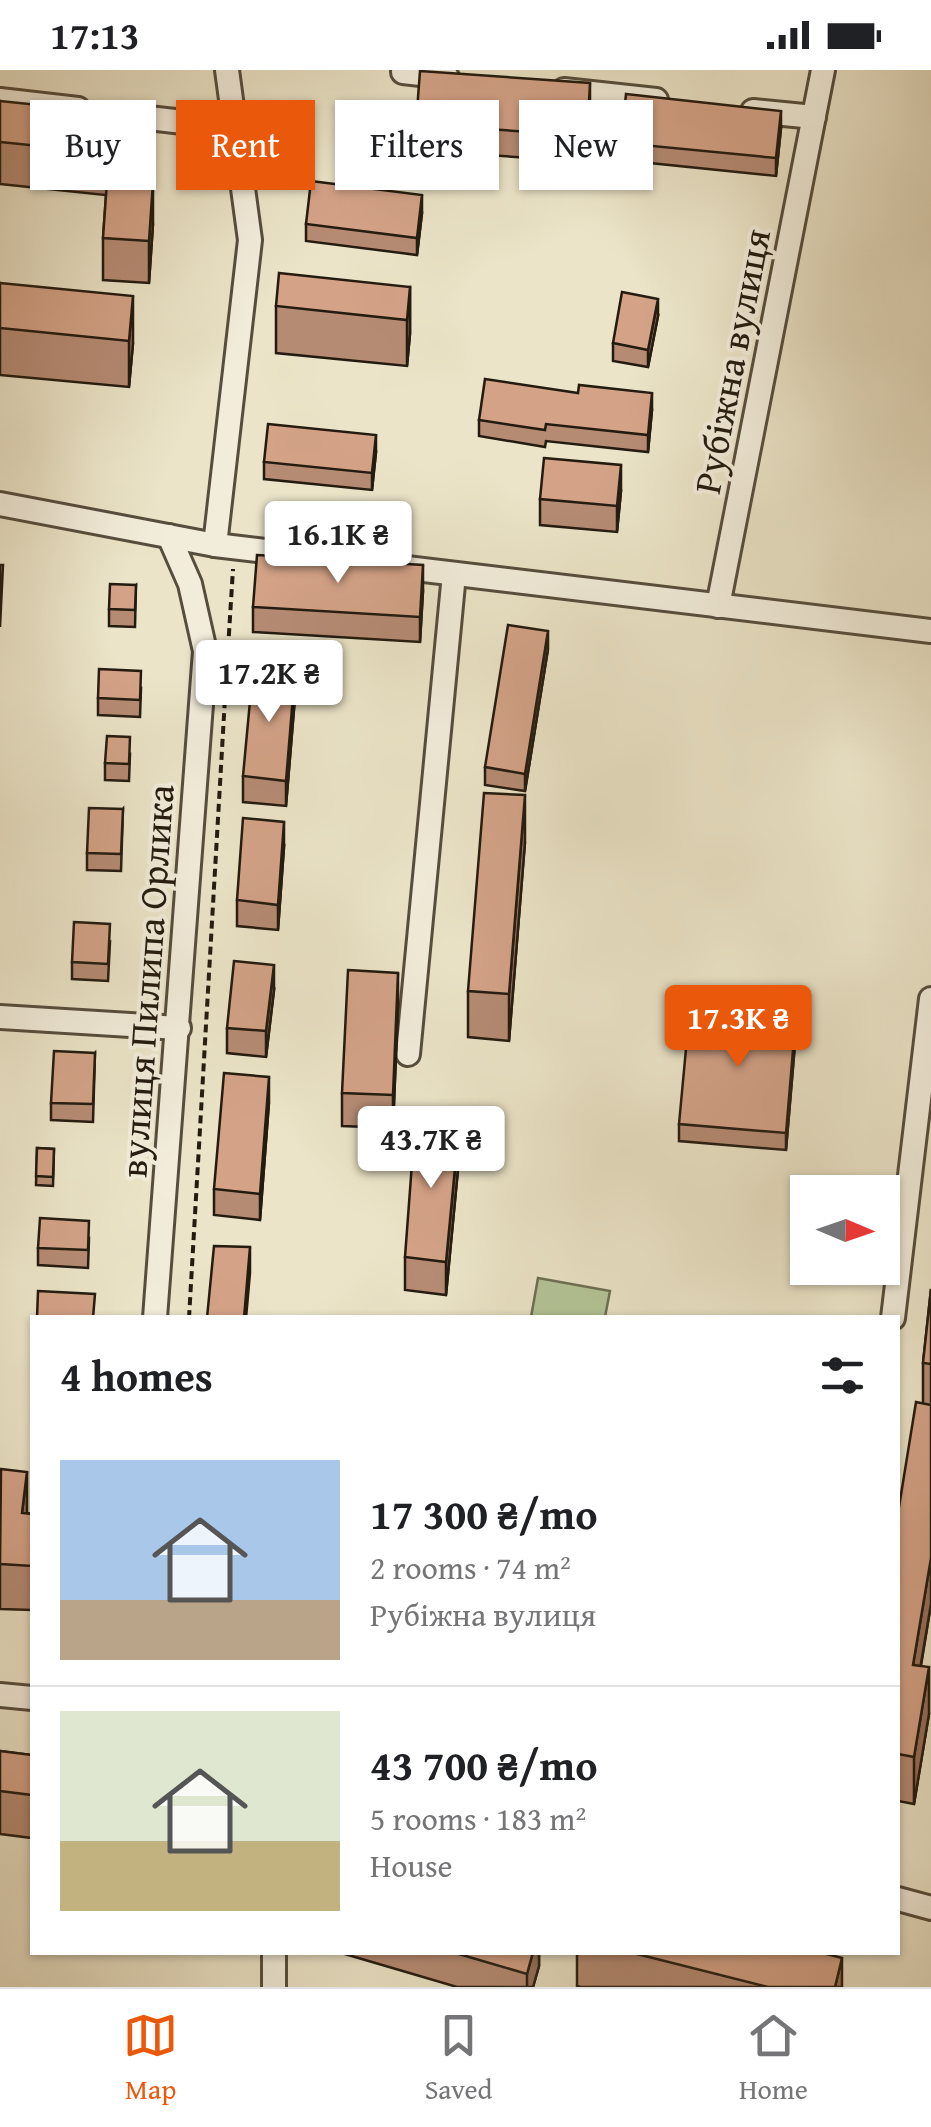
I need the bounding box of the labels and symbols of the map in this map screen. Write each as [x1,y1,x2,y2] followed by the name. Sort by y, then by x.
[678,224,784,498] street label: Рубіжна вулиця
[246,501,430,586] pin: 16.1K ₴
[177,640,361,725] pin: 17.2K ₴
[104,782,188,1180] street label: вулиця Пилипа Орлика
[646,985,830,1070] pin: 17.3K ₴
[339,1106,523,1191] pin: 43.7K ₴
[790,1175,900,1285] north arrow

